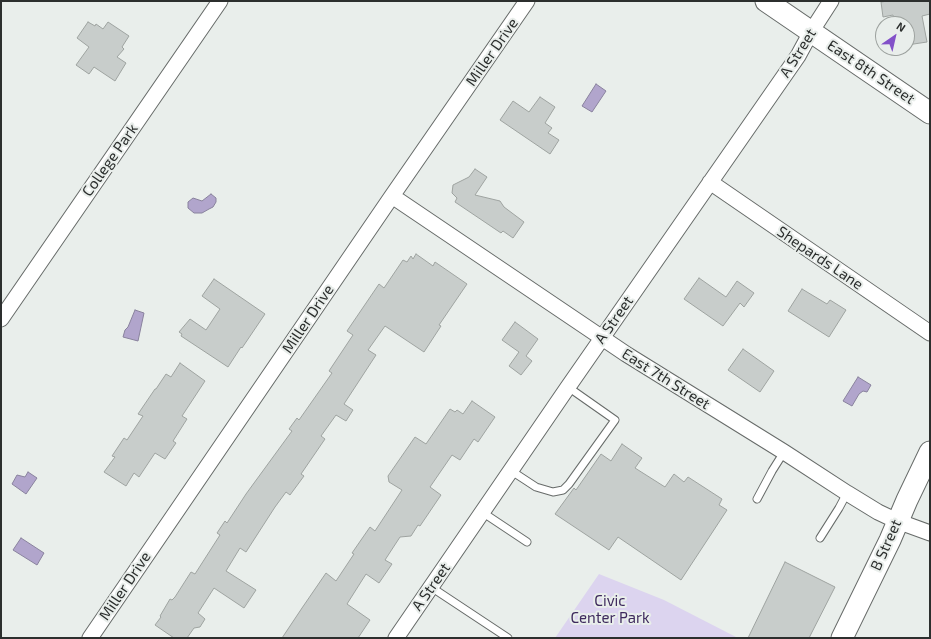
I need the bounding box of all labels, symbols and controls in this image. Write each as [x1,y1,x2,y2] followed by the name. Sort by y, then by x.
[462,15,522,89] street label: Miller Drive
[875,16,915,56] north arrow
[894,19,908,34] text: N
[776,25,820,81] street label: A Street
[824,36,918,108] street label: East 8th Street
[78,120,142,200] street label: College Park
[773,223,867,293] street label: Shepards Lane
[279,281,337,357] street label: Miller Drive
[591,293,637,347] street label: A Street
[619,345,713,413] street label: East 7th Street
[867,517,905,573] street label: B Street
[96,548,154,624] street label: Miller Drive
[408,560,454,614] street label: A Street
[570,592,650,627] park label: Civic Center Park

